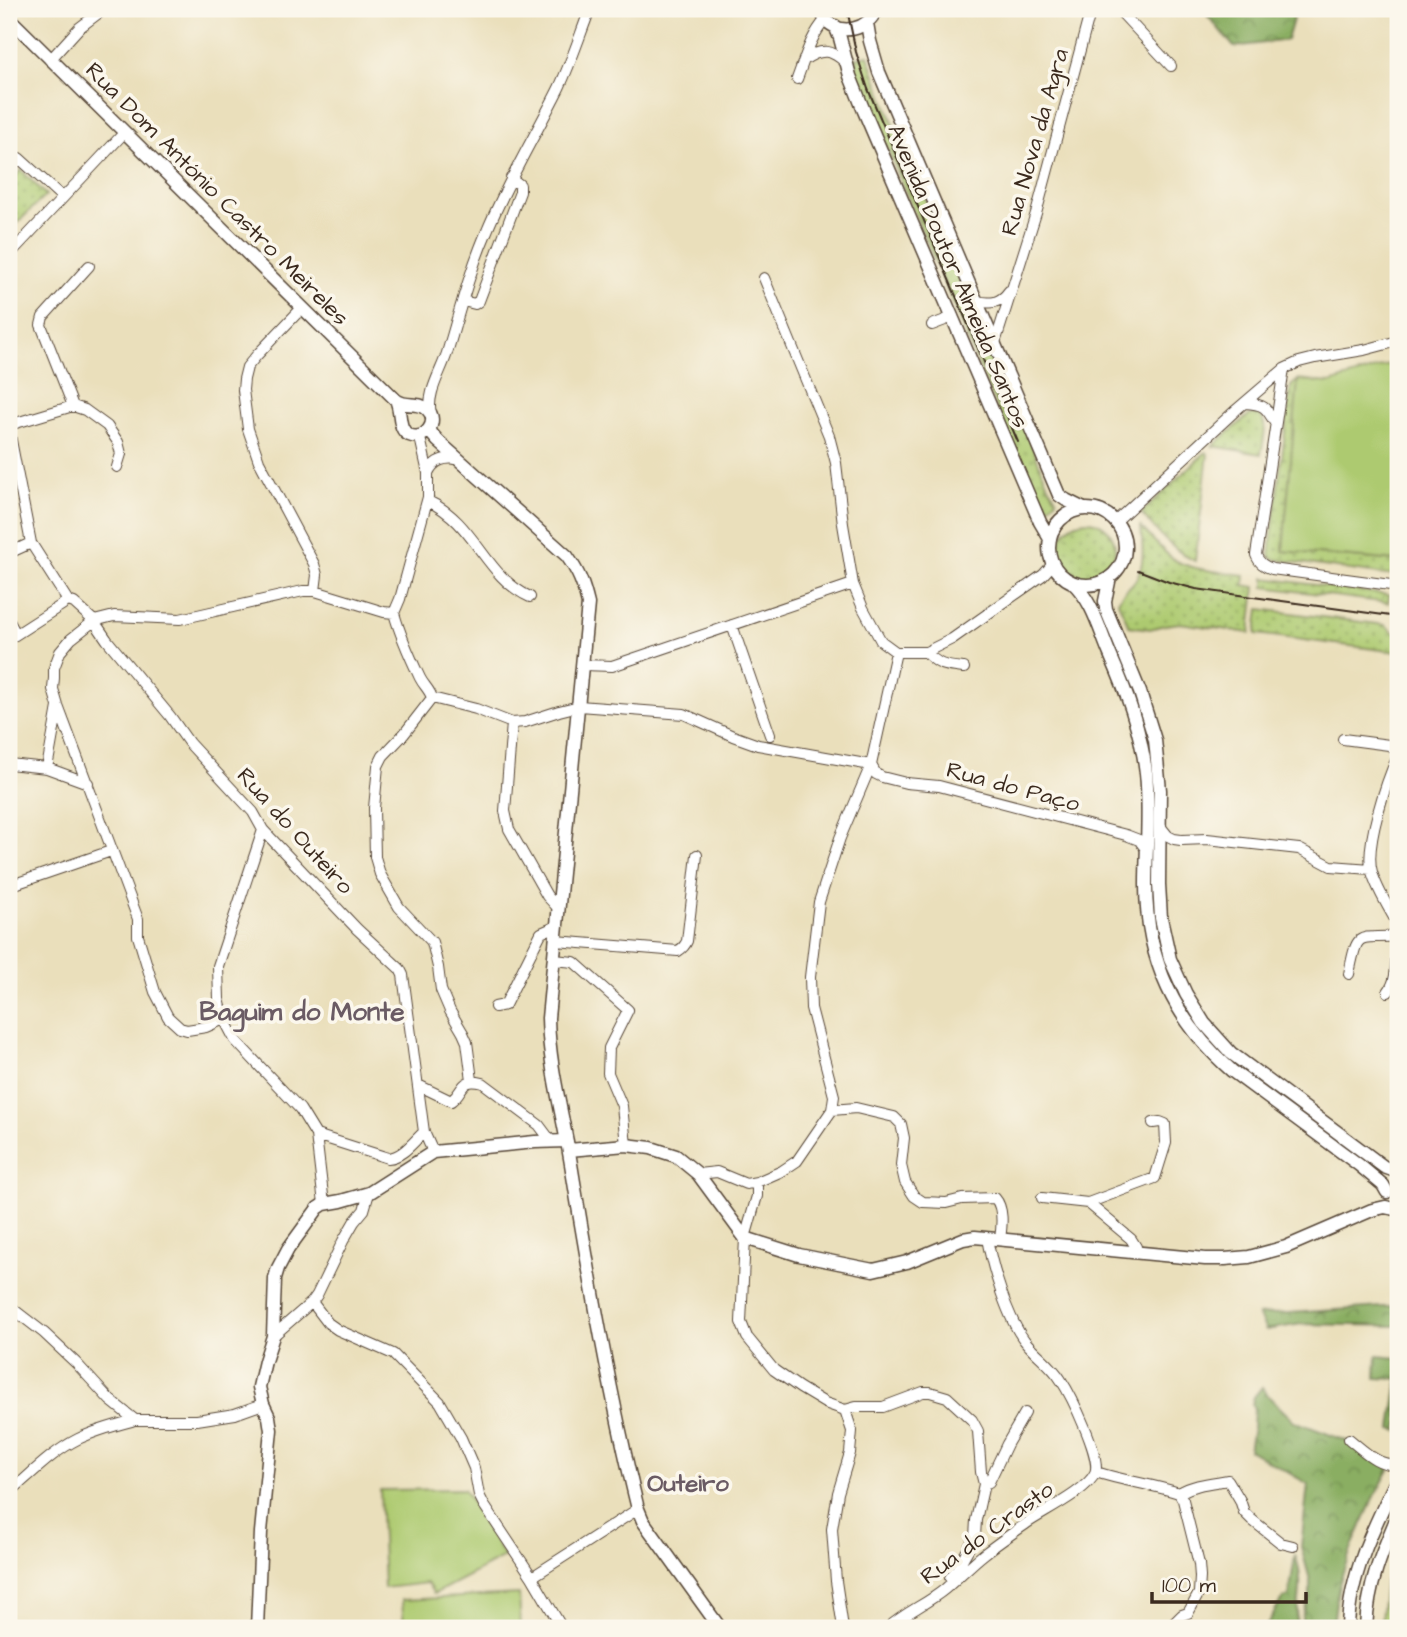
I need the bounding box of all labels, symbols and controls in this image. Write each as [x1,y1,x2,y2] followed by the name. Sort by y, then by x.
[993,45,1078,239] street label: Rua Nova da Agra
[78,55,356,333] street label: Rua Dom António Castro Meireles
[879,119,1037,433] street label: Avenida Doutor Almeida Santos
[943,754,1083,820] street label: Rua do Paço
[229,761,361,902] street label: Rua do Outeiro
[200,994,404,1033] district label: Baguim do Monte
[647,1467,729,1501] district label: Outeiro
[914,1474,1060,1592] street label: Rua do Crasto
[1152,1560,1306,1604] scale bar
[1162,1571,1217,1600] text: 100 m

